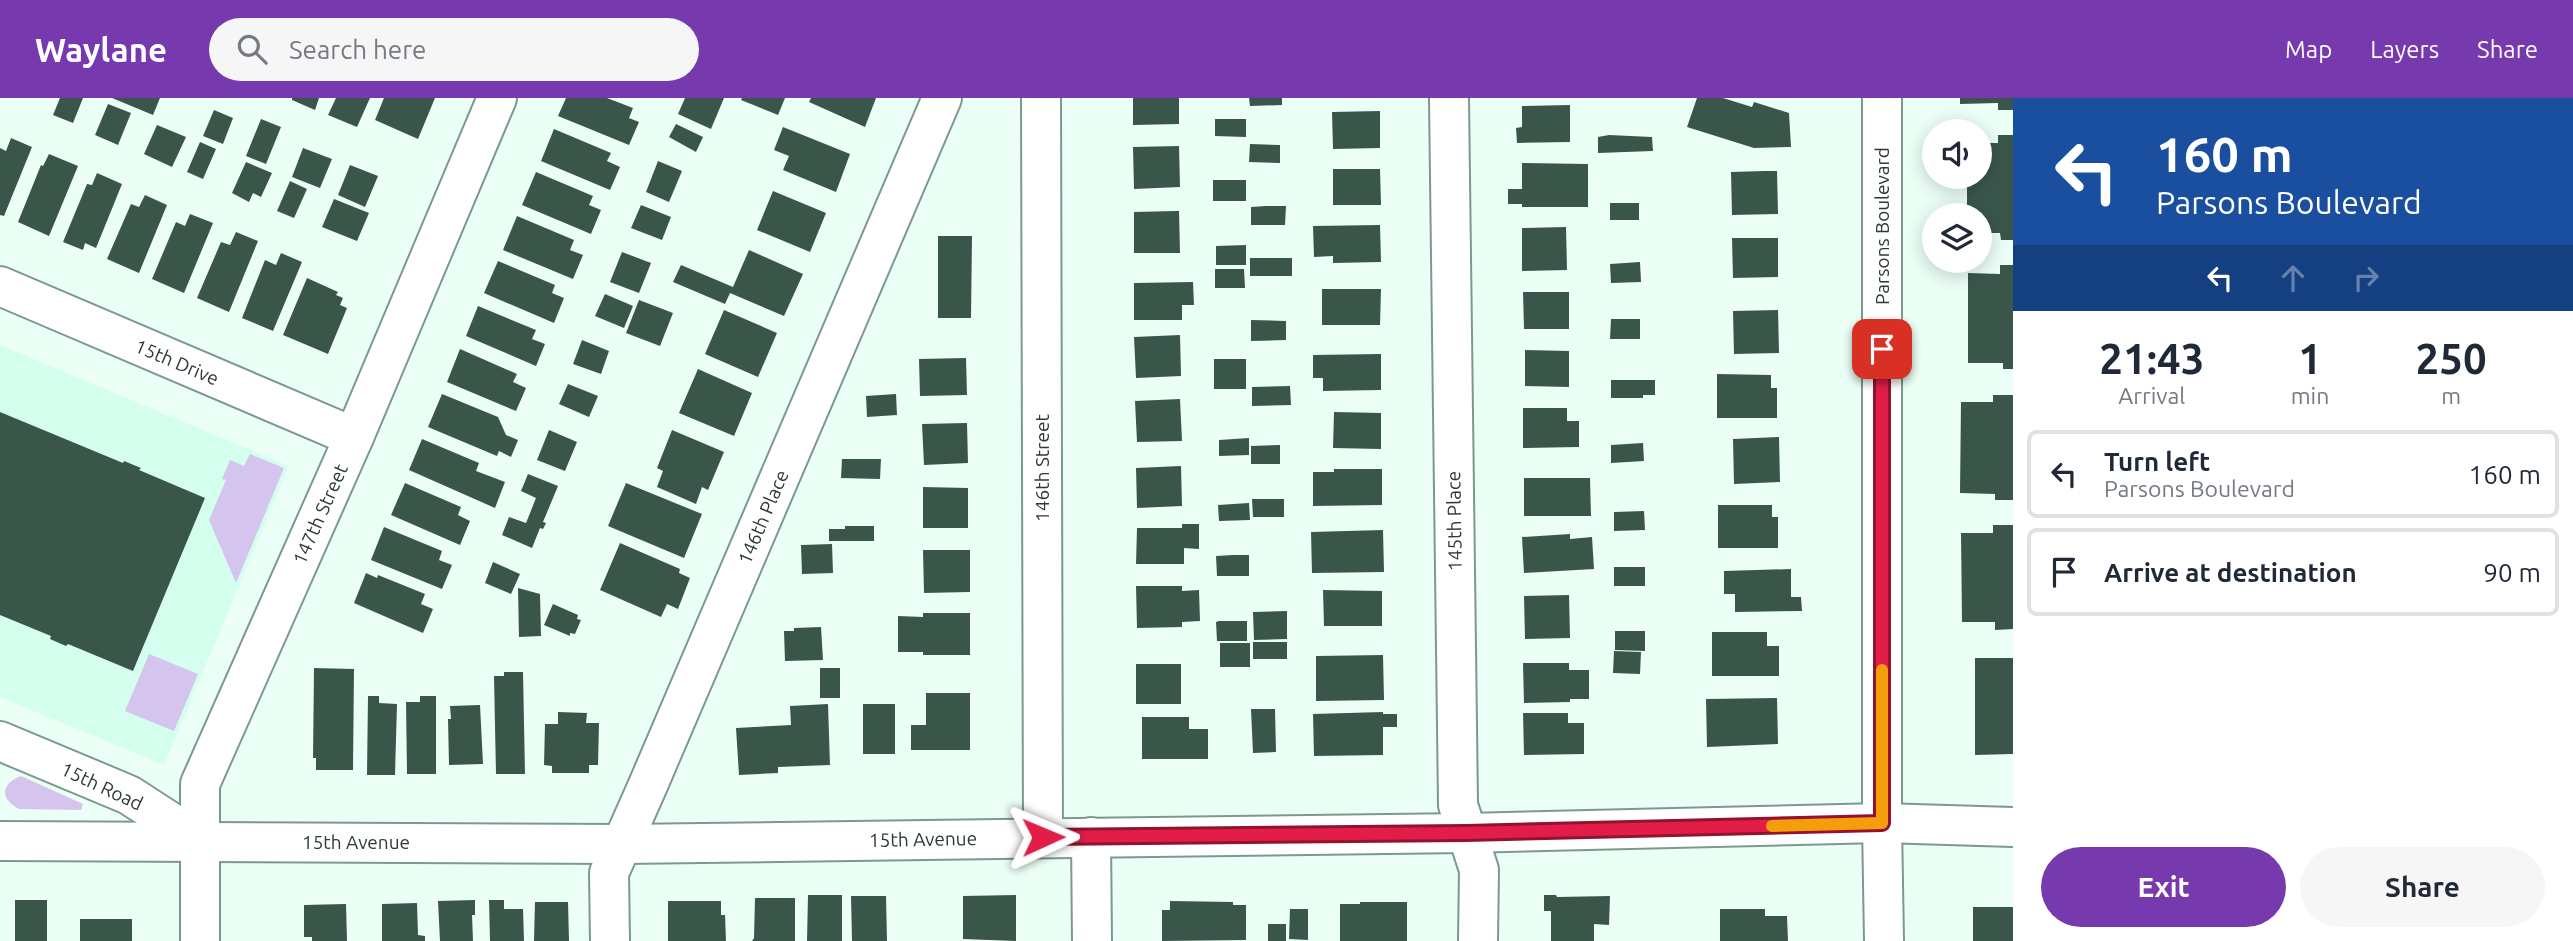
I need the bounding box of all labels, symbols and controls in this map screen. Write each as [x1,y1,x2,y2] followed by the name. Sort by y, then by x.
[209,18,699,81] search box
[233,30,271,68] icon: search
[35,31,167,68] text: Waylane
[289,35,426,64] text: Search here
[2285,36,2332,63] text: Map
[2370,36,2439,63] text: Layers
[2477,36,2538,63] text: Share
[1922,119,1992,273] map controls
[1922,119,1992,189] button: sound
[2041,126,2132,217] icon: left
[2156,126,2293,181] text: 160 m
[1871,147,1893,305] street label: Parsons Boulevard
[2156,184,2422,220] text: Parsons Boulevard
[1922,203,1992,273] button: layers
[2201,259,2239,297] icon: left
[2274,259,2312,297] icon: ahead
[2347,259,2385,297] icon: right
[1852,319,1912,379] pin
[1863,330,1901,368] icon: arrive
[132,334,222,390] street label: 15th Drive
[2099,335,2204,382] text: 21:43
[2298,335,2322,382] text: 1
[2416,335,2487,382] text: 250
[2118,383,2185,408] text: Arrival
[2291,383,2329,408] text: min
[2441,383,2461,408] text: m
[1031,414,1053,522] street label: 146th Street
[2104,447,2210,476] text: Turn left
[2045,455,2083,493] icon: left
[288,460,352,568] street label: 147th Street
[2469,460,2541,489] text: 160 m
[733,467,793,567] street label: 146th Place
[1442,471,1466,571] street label: 145th Place
[2104,476,2295,501] text: Parsons Boulevard
[2045,553,2083,591] icon: arrive
[2104,558,2357,587] text: Arrive at destination
[2483,558,2541,587] text: 90 m
[58,757,146,815] street label: 15th Road
[1006,800,1080,874] position arrow
[869,827,977,851] street label: 15th Avenue
[302,831,410,853] street label: 15th Avenue
[2041,847,2286,927] button: Exit
[2300,847,2545,927] button: Share

